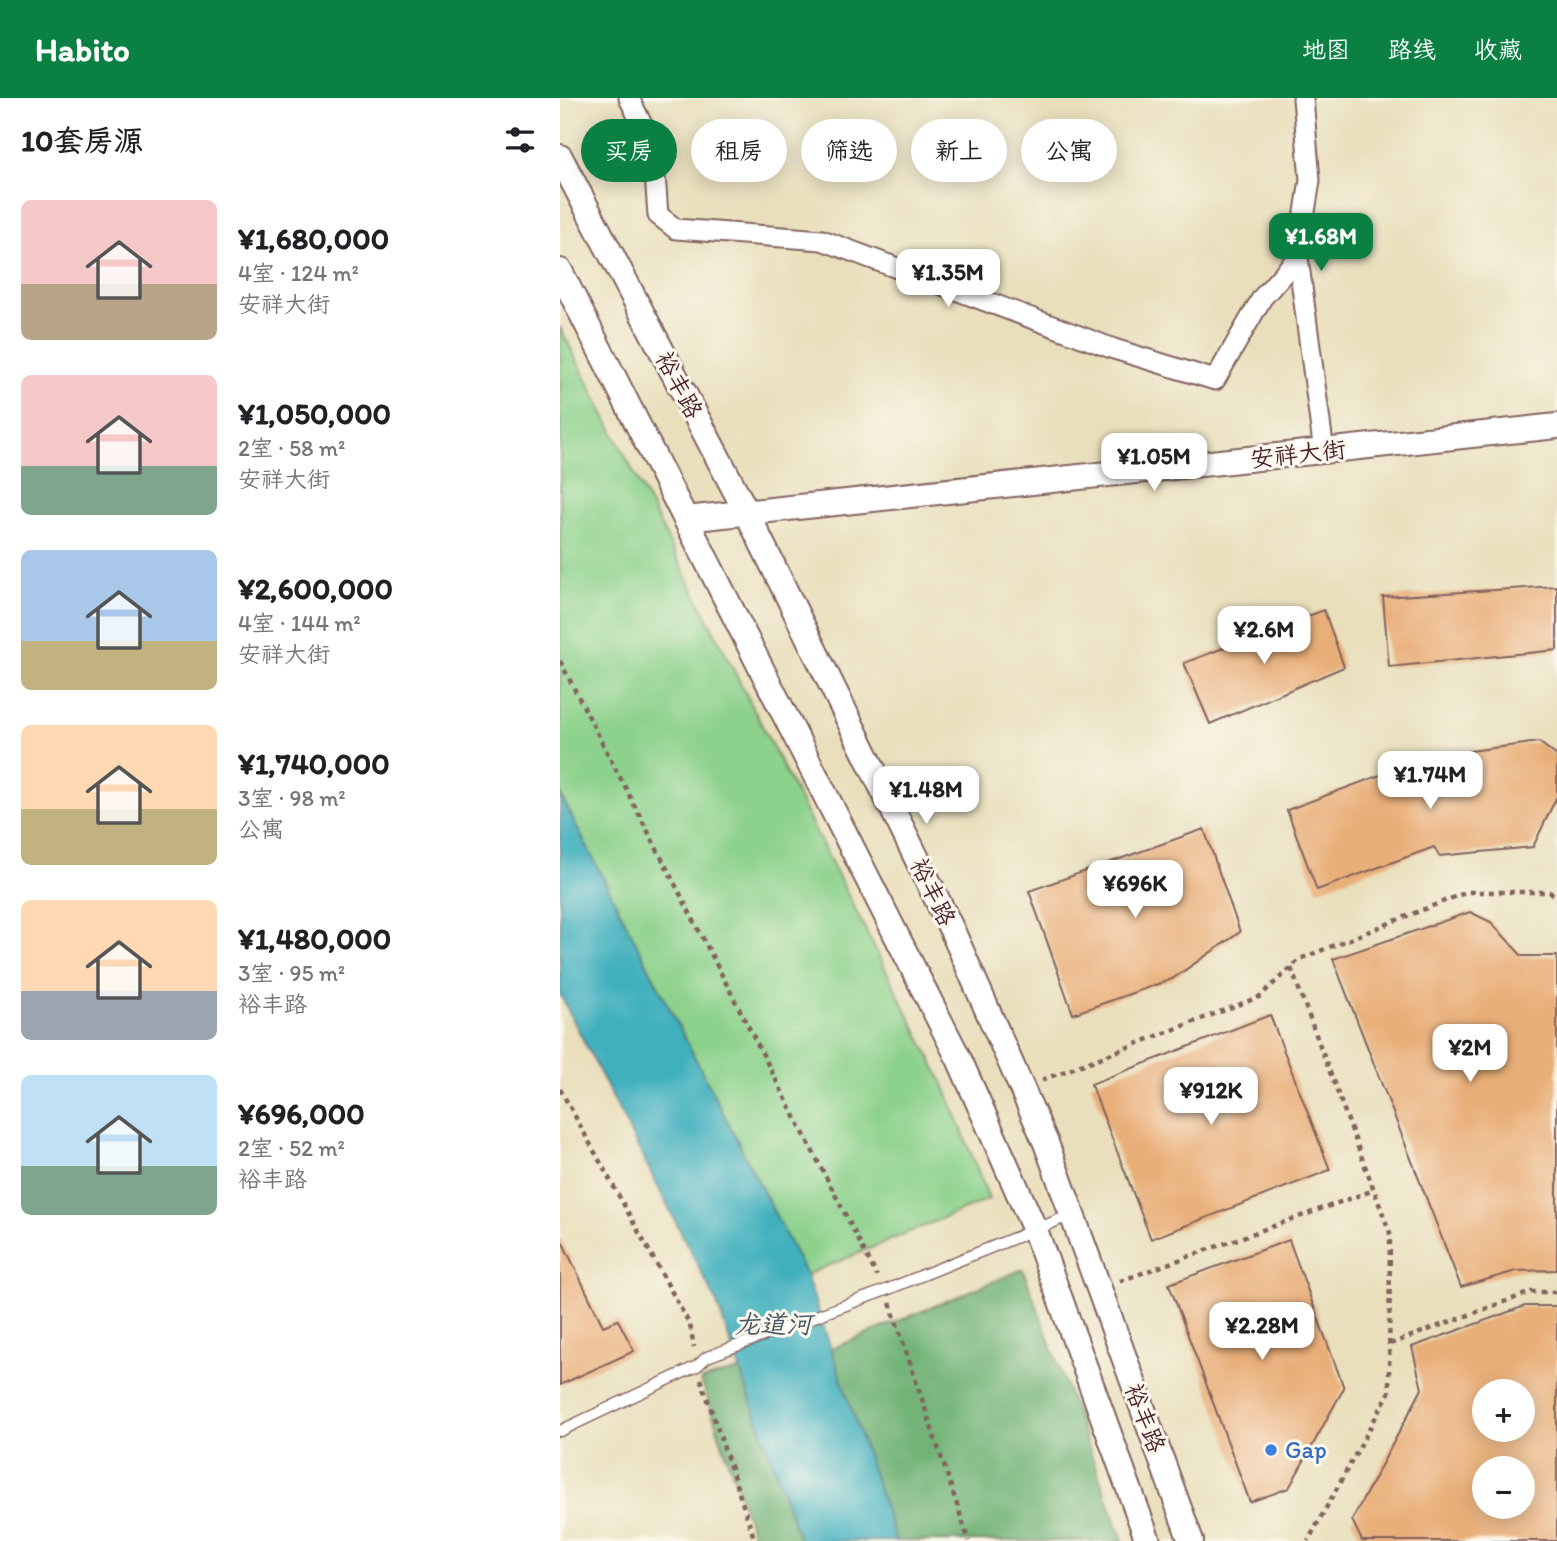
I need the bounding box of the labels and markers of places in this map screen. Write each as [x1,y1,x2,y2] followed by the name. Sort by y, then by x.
[1264,214,1378,273] pin: ¥1.68M
[891,250,1005,309] pin: ¥1.35M
[1097,434,1211,493] pin: ¥1.05M
[1215,606,1313,666] pin: ¥2.6M
[1373,752,1487,811] pin: ¥1.74M
[869,766,983,826] pin: ¥1.48M
[1086,860,1184,920] pin: ¥696K
[1436,1024,1504,1084] pin: ¥2M
[1162,1068,1260,1127] pin: ¥912K
[1205,1302,1319,1362] pin: ¥2.28M
[1285,1435,1327,1464] place label: Gap
[1263,1442,1279,1458] marker: Gap

